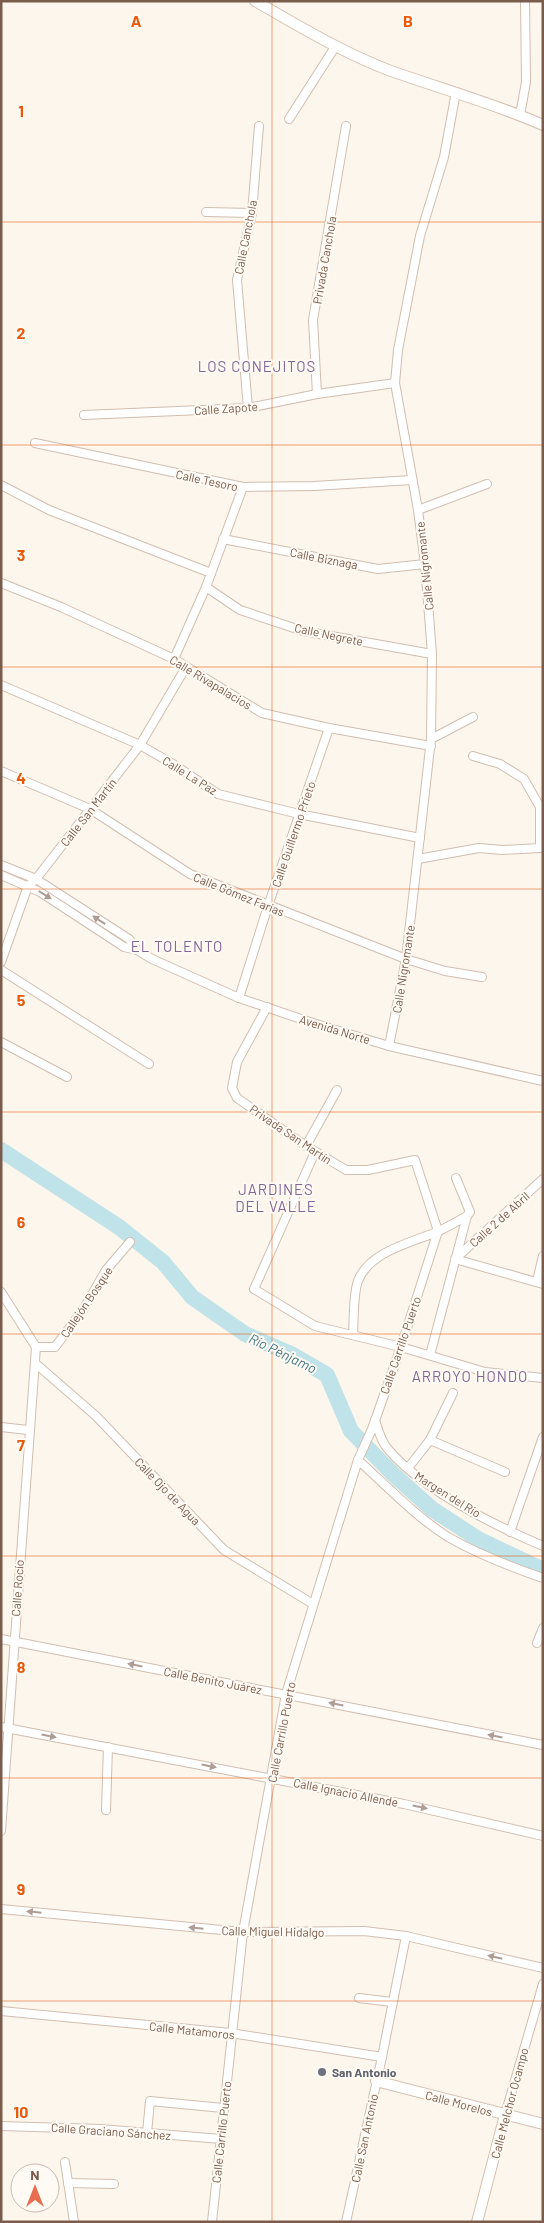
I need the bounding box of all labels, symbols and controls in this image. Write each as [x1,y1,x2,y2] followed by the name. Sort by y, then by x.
[131,11,142,30] text: A
[403,11,413,30] text: B
[18,101,24,120] text: 1
[231,199,259,275] street label: Calle Canchola
[309,215,339,305] street label: Privada Canchola
[17,323,26,342] text: 2
[198,357,316,375] district label: LOS CONEJITOS
[194,399,258,417] street label: Calle Zapote
[175,467,239,493] street label: Calle Tesoro
[412,521,436,611] street label: Calle Nigromante
[17,545,25,564] text: 3
[289,545,359,571] street label: Calle Biznaga
[293,620,365,648] street label: Calle Negrete
[168,652,255,712] street label: Calle Rivapalacios
[160,753,220,797] street label: Calle La Paz
[16,768,26,787] text: 4
[57,775,119,849] street label: Calle San Martín
[268,779,318,889] street label: Calle Guillermo Prieto
[192,869,287,919] street label: Calle Gómez Farías
[39,891,52,900] one-way arrow
[92,915,106,925] one-way arrow
[389,924,417,1014] street label: Calle Nigromante
[131,937,223,955] district label: EL TOLENTO
[17,990,26,1009] text: 5
[298,1012,372,1046] street label: Avenida Norte
[247,1101,335,1167] street label: Privada San Martín
[235,1180,317,1215] district label: JARDINES DEL VALLE
[466,1188,532,1250] street label: Calle 2 de Abril
[17,1212,26,1231] text: 6
[57,1264,115,1340] street label: Callejón Bosque
[377,1294,423,1396] street label: Calle Carrillo Puerto
[246,1329,320,1377] water label: Río Pénjamo
[412,1367,528,1385] district label: ARROYO HONDO
[17,1435,25,1454] text: 7
[132,1454,204,1528] street label: Calle Ojo de Agua
[412,1468,484,1520] street label: Margen del Río
[8,1559,26,1617] street label: Calle Rocío
[17,1657,26,1676] text: 8
[127,1660,143,1668] one-way arrow
[163,1664,263,1696] street label: Calle Benito Juárez
[264,1680,298,1784] street label: Calle Carrillo Puerto
[328,1700,343,1708] one-way arrow
[487,1731,503,1739] one-way arrow
[42,1732,58,1740] one-way arrow
[201,1762,217,1770] one-way arrow
[292,1775,400,1809] street label: Calle Ignacio Allende
[412,1803,427,1811] one-way arrow
[17,1879,25,1898] text: 9
[26,1908,42,1916] one-way arrow
[187,1923,203,1931] one-way arrow
[221,1923,325,1939] street label: Calle Miguel Hidalgo
[488,1953,503,1961] one-way arrow
[149,2019,236,2041] street label: Calle Matamoros
[487,2046,531,2160] street label: Calle Melchor Ocampo
[332,2065,397,2079] place label: San Antonio
[316,2066,328,2078] marker: San Antonio
[209,2080,233,2184] street label: Calle Carrillo Puerto
[424,2087,494,2119] street label: Calle Morelos
[348,2092,380,2184] street label: Calle San Antonio
[14,2102,28,2121] text: 10
[51,2120,171,2142] street label: Calle Graciano Sánchez
[10,2163,60,2213] north arrow
[30,2166,40,2183] text: N

